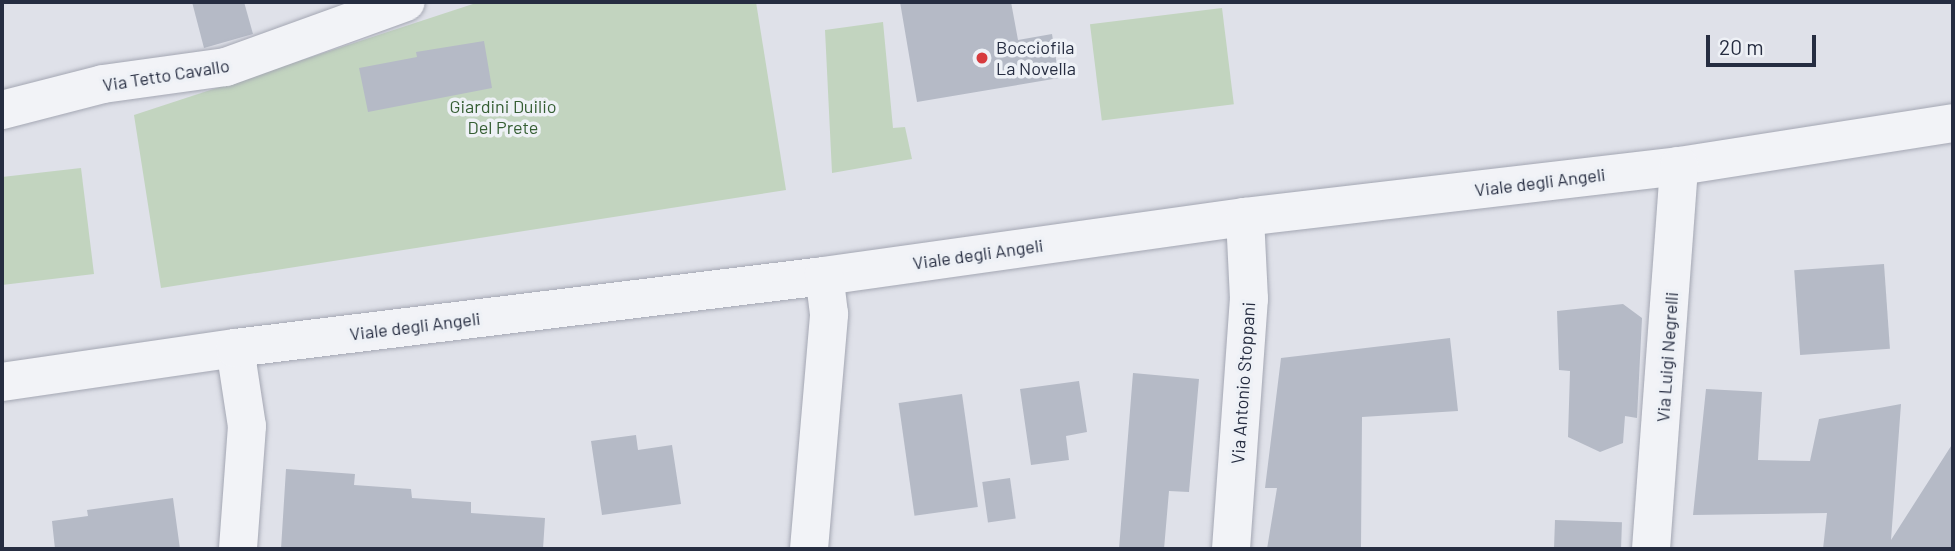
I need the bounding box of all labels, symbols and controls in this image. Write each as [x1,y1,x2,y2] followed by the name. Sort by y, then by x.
[1710,21,1820,65] scale bar
[1719,34,1764,59] text: 20 m
[996,37,1076,80] place label: Bocciofila La Novella
[974,50,990,66] marker: Bocciofila La Novella
[101,54,231,96] street label: Via Tetto Cavallo
[449,96,557,138] park label: Giardini Duilio Del Prete
[1473,163,1607,201] street label: Viale degli Angeli
[911,234,1045,274] street label: Viale degli Angeli
[1652,291,1682,423] street label: Via Luigi Negrelli
[1227,301,1259,465] street label: Via Antonio Stoppani
[348,307,482,345] street label: Viale degli Angeli

